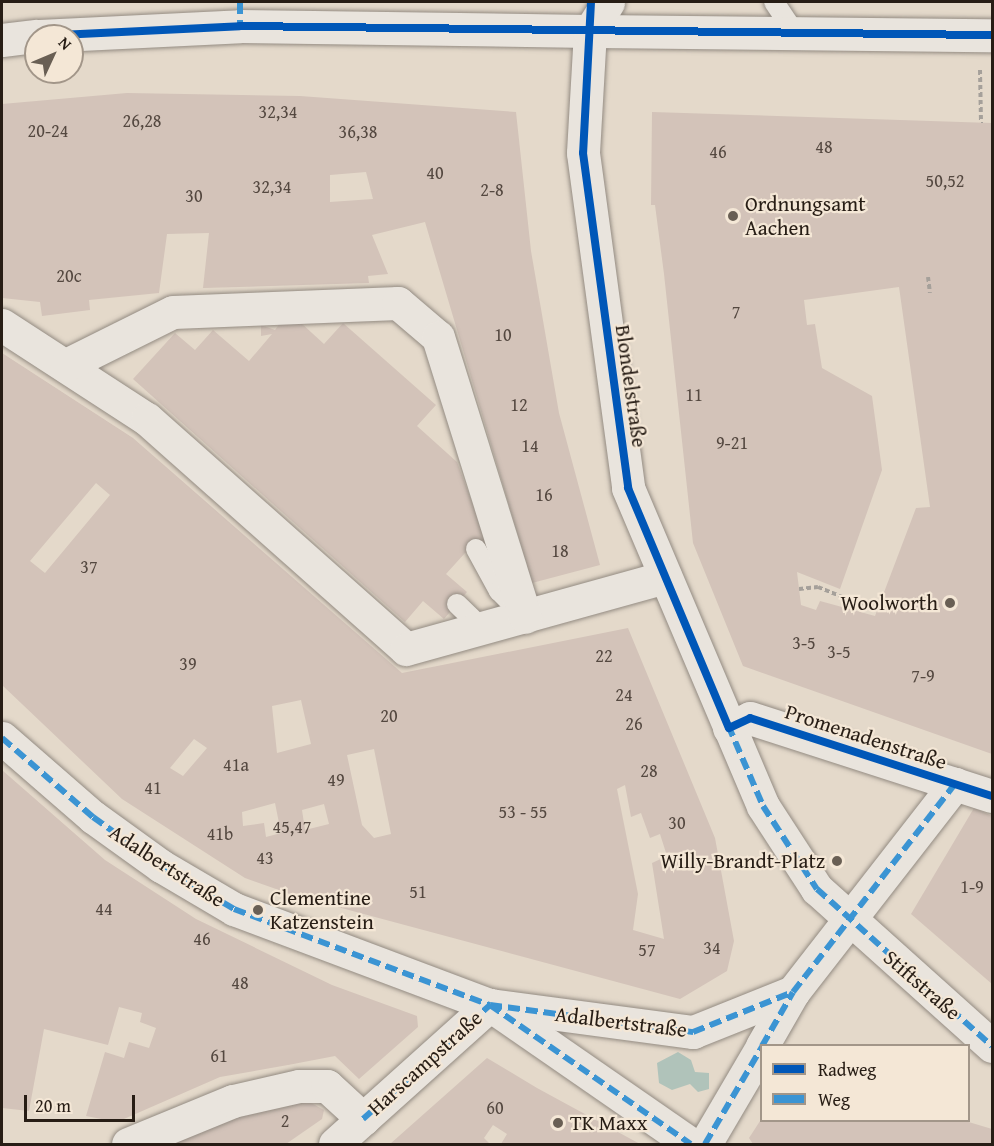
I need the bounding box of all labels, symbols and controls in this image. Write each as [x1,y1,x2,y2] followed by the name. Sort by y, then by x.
[24,24,84,84] north arrow
[53,31,78,55] text: N
[258,101,298,123] house number: 32,34
[122,110,162,132] house number: 26,28
[28,120,68,142] house number: 20-24
[338,121,378,143] house number: 36,38
[815,136,833,158] house number: 48
[709,141,727,163] house number: 46
[426,162,444,184] house number: 40
[925,170,965,192] house number: 50,52
[252,176,292,198] house number: 32,34
[480,179,504,201] house number: 2-8
[185,185,203,207] house number: 30
[745,191,866,241] place label: Ordnungsamt Aachen
[726,209,740,223] marker: Ordnungsamt Aachen
[56,265,82,287] house number: 20c
[732,301,740,323] house number: 7
[610,323,652,449] street label: Blondelstraße
[494,324,512,346] house number: 10
[685,384,703,406] house number: 11
[510,394,528,416] house number: 12
[716,432,748,454] house number: 9-21
[521,435,539,457] house number: 14
[535,484,553,506] house number: 16
[551,540,569,562] house number: 18
[80,556,98,578] house number: 37
[840,590,938,616] place label: Woolworth
[943,596,957,610] marker: Woolworth
[792,632,816,654] house number: 3-5
[827,641,851,663] house number: 3-5
[595,645,613,667] house number: 22
[179,653,197,675] house number: 39
[911,665,935,687] house number: 7-9
[615,684,633,706] house number: 24
[782,699,950,775] street label: Promenadenstraße
[380,705,398,727] house number: 20
[625,713,643,735] house number: 26
[223,754,249,776] house number: 41a
[640,760,658,782] house number: 28
[327,769,345,791] house number: 49
[144,777,162,799] house number: 41
[499,801,547,823] house number: 53 - 55
[668,812,686,834] house number: 30
[272,816,312,838] house number: 45,47
[104,819,230,913] street label: Adalbertstraße
[207,823,233,845] house number: 41b
[256,847,274,869] house number: 43
[660,848,825,874] place label: Willy-Brandt-Platz
[830,854,844,868] marker: Willy-Brandt-Platz
[960,876,984,898] house number: 1-9
[409,881,427,903] house number: 51
[270,885,374,935] place label: Clementine Katzenstein
[95,898,113,920] house number: 44
[251,903,265,917] marker: Clementine Katzenstein
[193,928,211,950] house number: 46
[703,937,721,959] house number: 34
[638,939,656,961] house number: 57
[878,945,966,1025] street label: Stiftstraße
[231,972,249,994] house number: 48
[554,1001,688,1043] street label: Adalbertstraße
[363,1005,487,1121] street label: Harscampstraße
[760,1044,970,1122] legend
[210,1045,228,1067] house number: 61
[818,1056,876,1083] text: Radweg
[27,1083,138,1121] scale bar
[818,1086,850,1113] text: Weg
[35,1092,71,1119] text: 20 m
[486,1097,504,1119] house number: 60
[281,1110,289,1132] house number: 2
[570,1110,647,1136] place label: TK Maxx
[551,1116,565,1130] marker: TK Maxx

